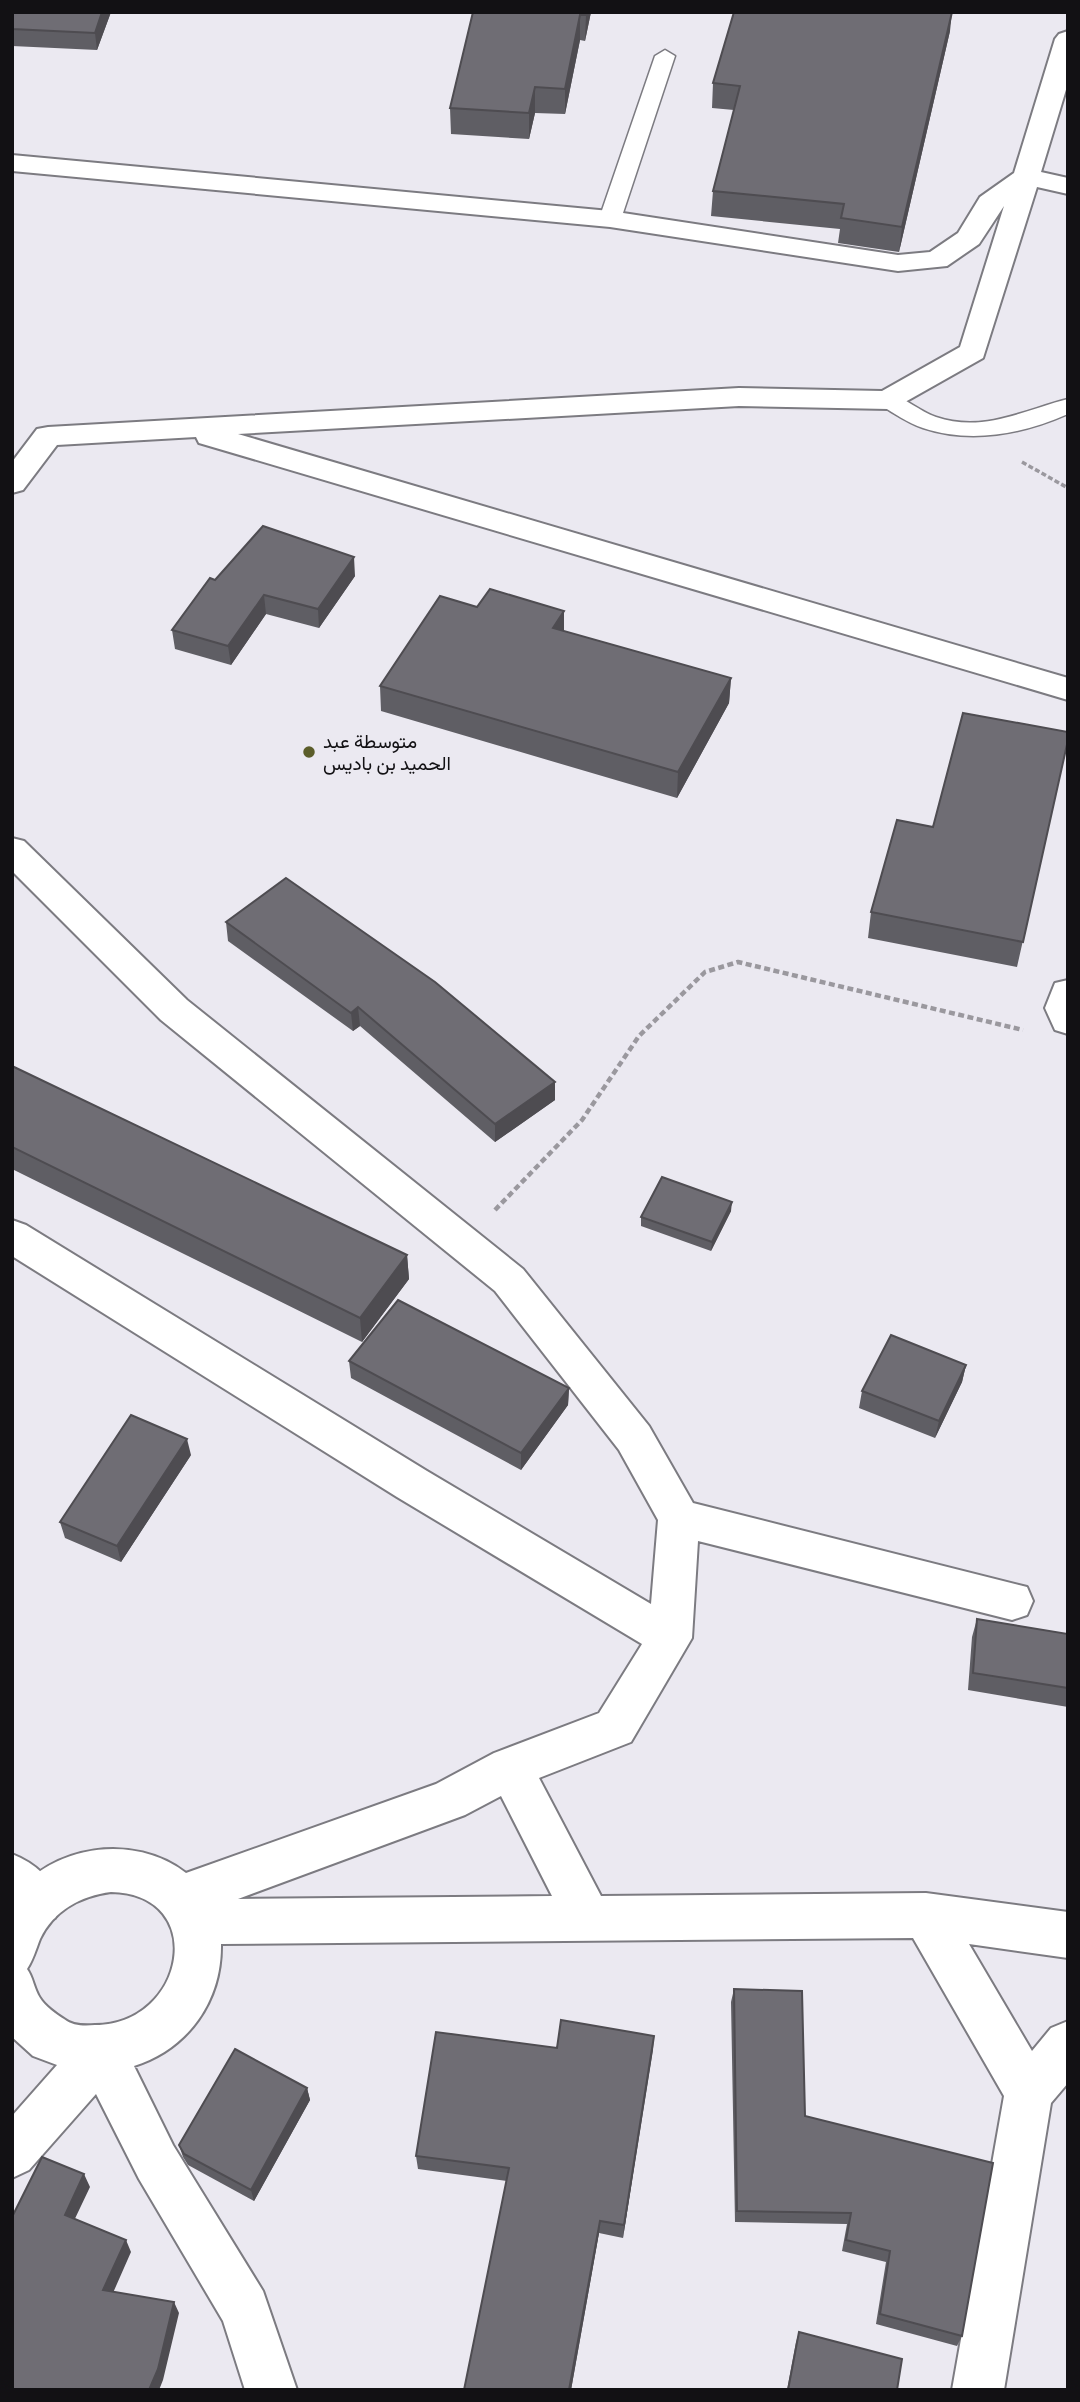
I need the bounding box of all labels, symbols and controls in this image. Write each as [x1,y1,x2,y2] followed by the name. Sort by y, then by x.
[323,730,451,775] place label: متوسطة عبد الحميد بن باديس
[301,744,317,760] marker: متوسطة عبد الحميد بن باديس

